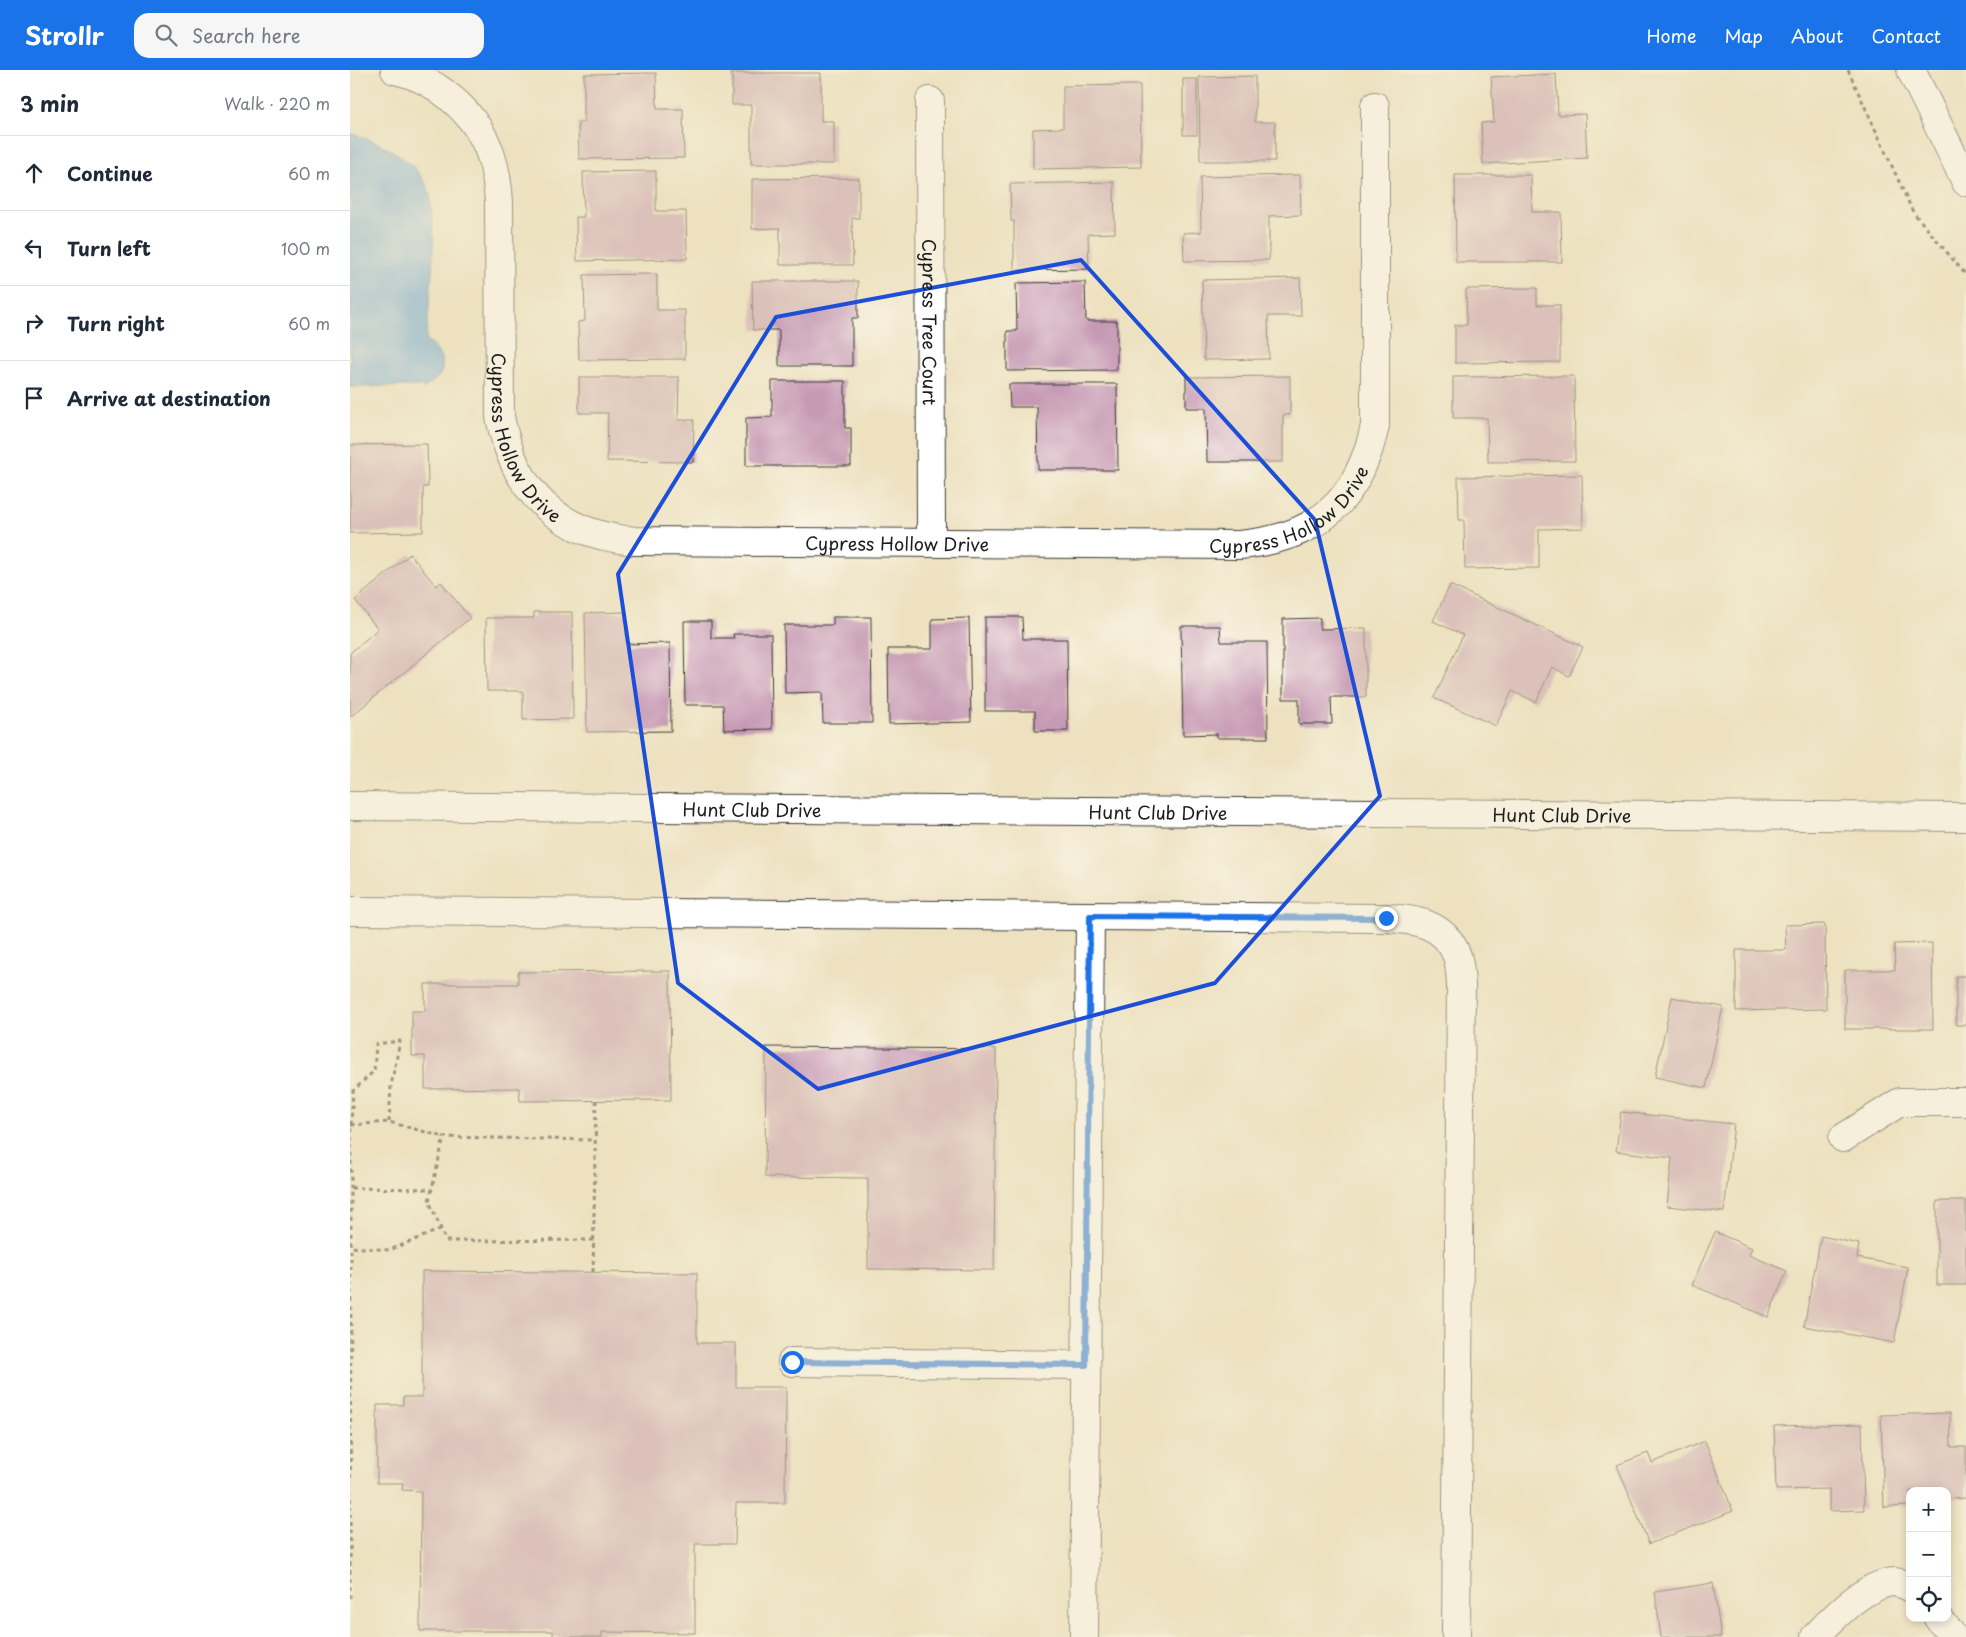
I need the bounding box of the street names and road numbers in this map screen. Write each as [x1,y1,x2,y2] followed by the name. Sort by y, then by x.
[917,239,944,405] street label: Cypress Tree Court
[486,353,567,528] street label: Cypress Hollow Drive
[1209,461,1374,559] street label: Cypress Hollow Drive
[805,529,989,557] street label: Cypress Hollow Drive
[683,795,821,823] street label: Hunt Club Drive
[1088,798,1227,825] street label: Hunt Club Drive
[1492,800,1631,828] street label: Hunt Club Drive

